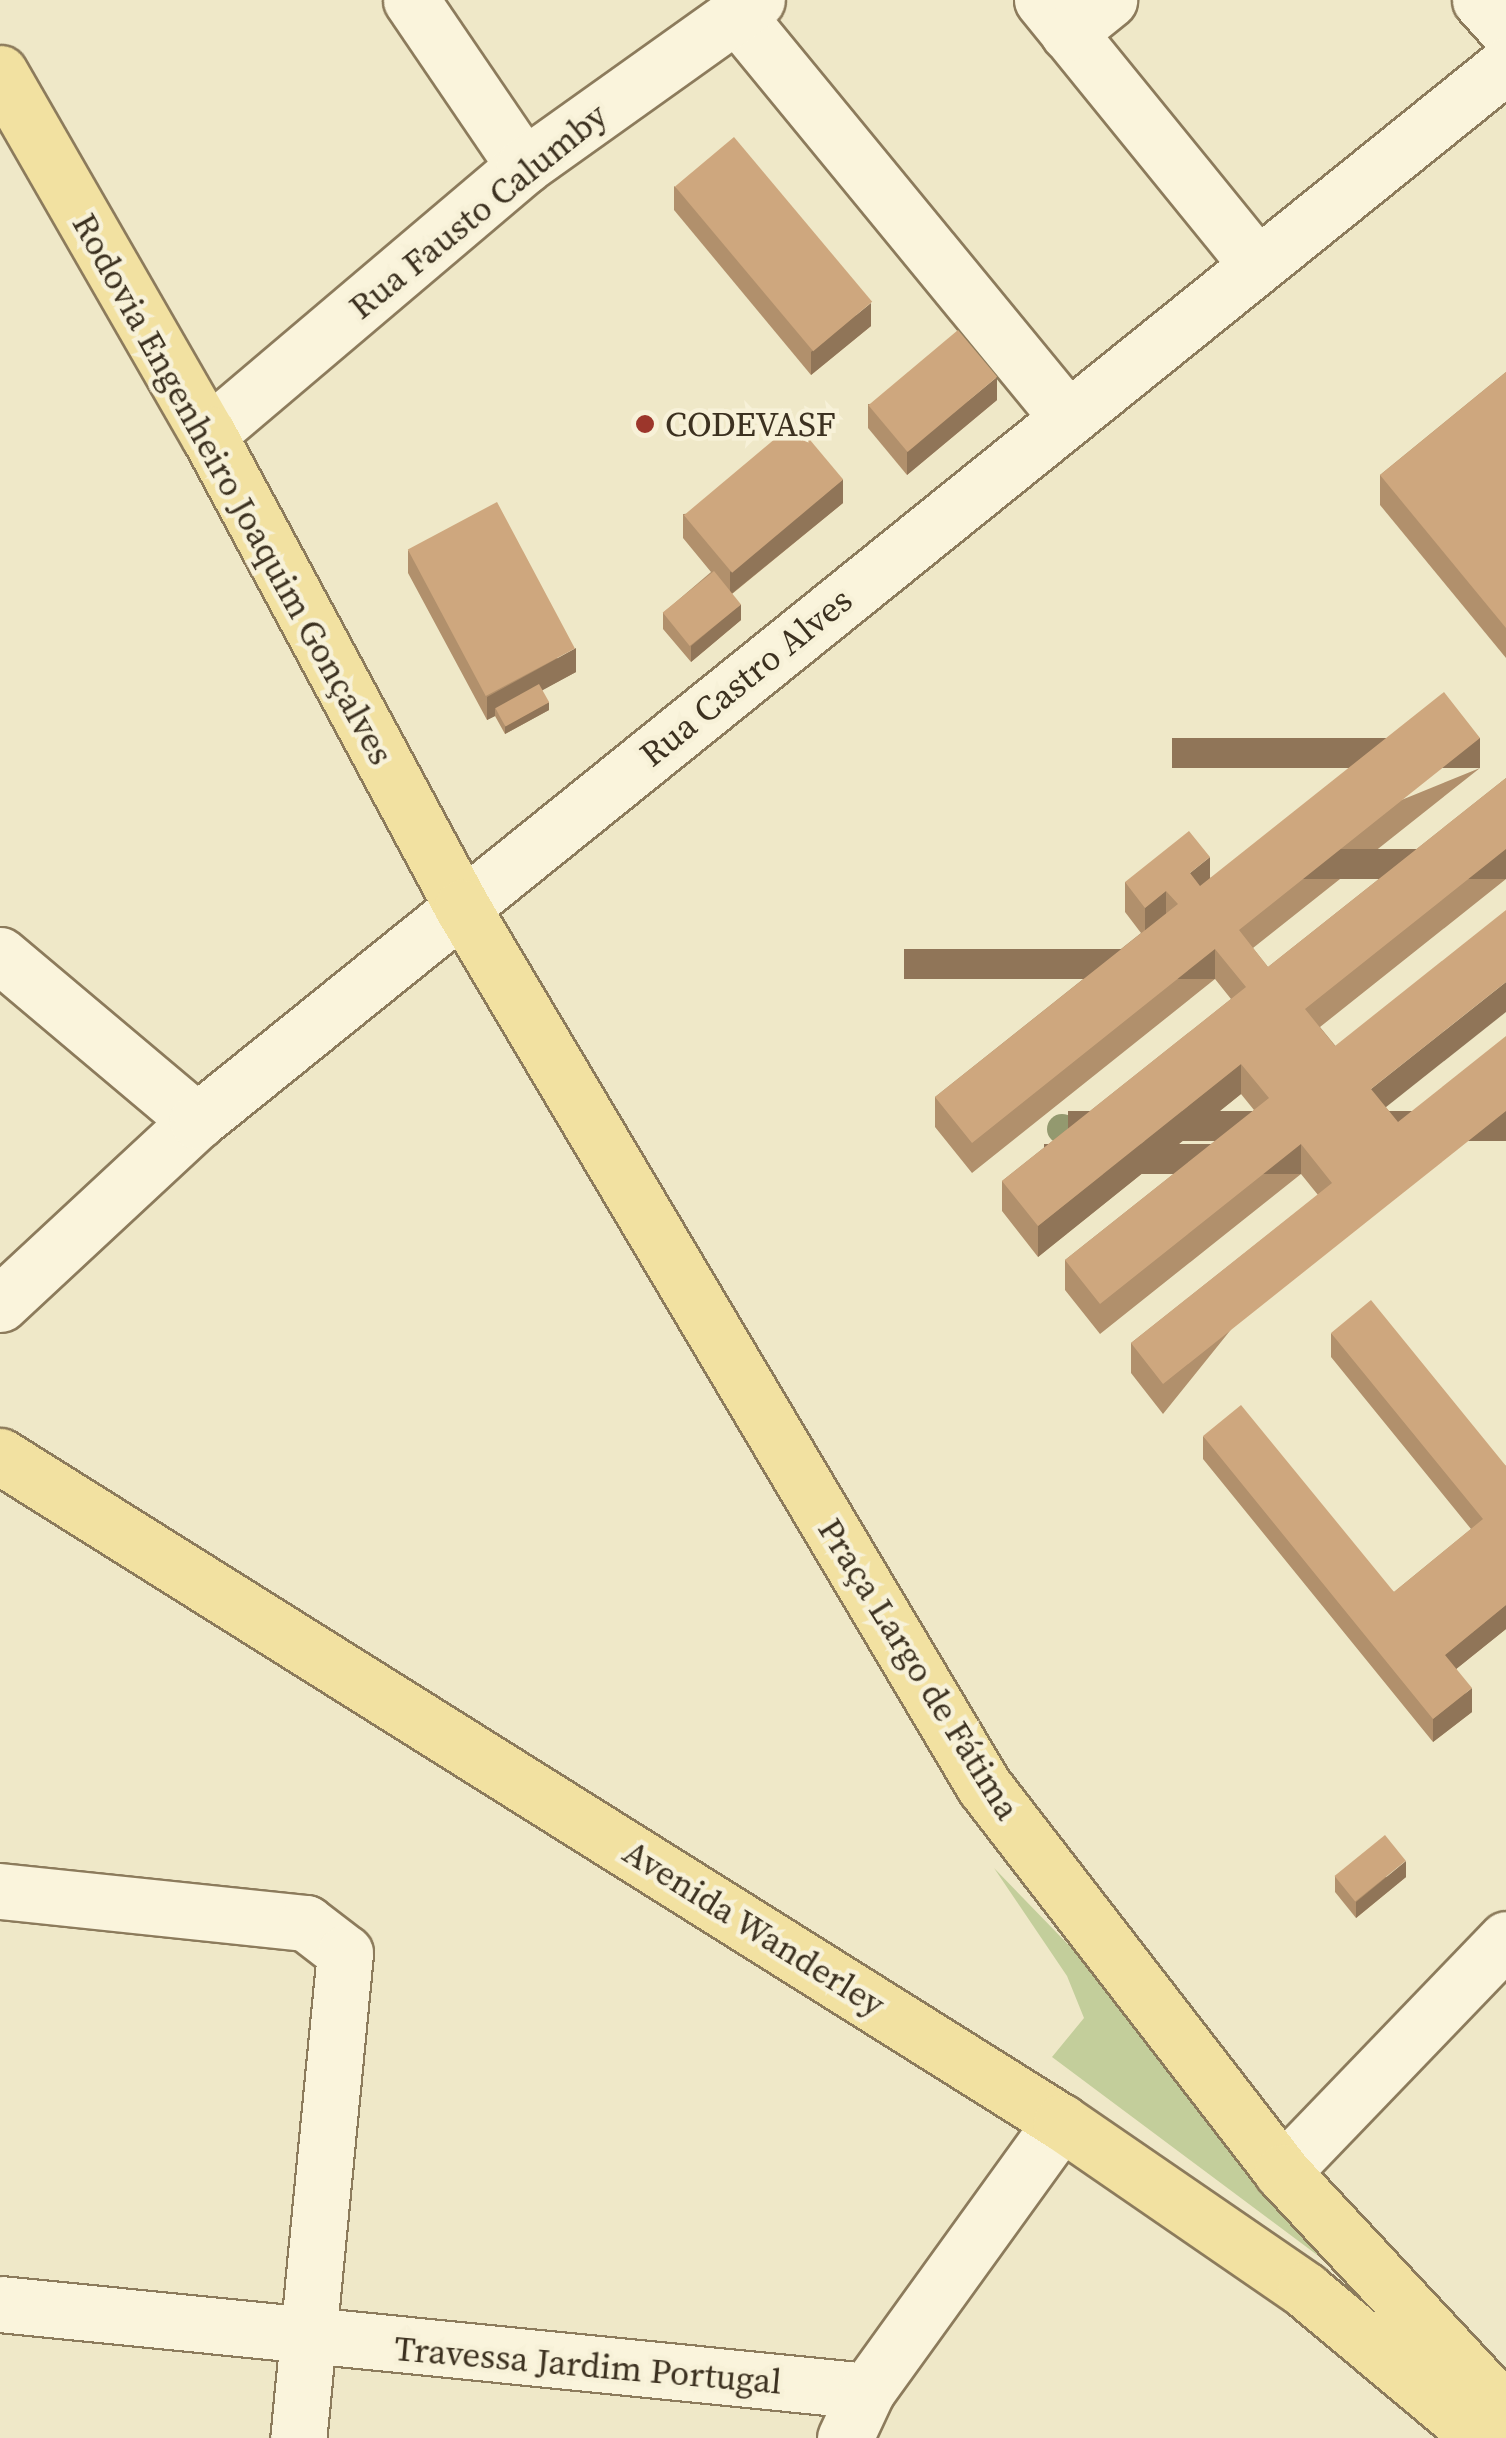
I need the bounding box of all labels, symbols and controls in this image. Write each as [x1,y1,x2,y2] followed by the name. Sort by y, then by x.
[341,94,615,328] street label: Rua Fausto Calumby
[63,206,403,772] street label: Rodovia Engenheiro Joaquim Gonçalves
[665,403,836,445] place label: CODEVASF
[634,413,656,435] marker: CODEVASF
[632,579,860,775] street label: Rua Castro Alves
[809,1511,1029,1827] street label: Praça Largo de Fátima
[615,1830,893,2026] street label: Avenida Wanderley
[393,2327,783,2403] street label: Travessa Jardim Portugal

